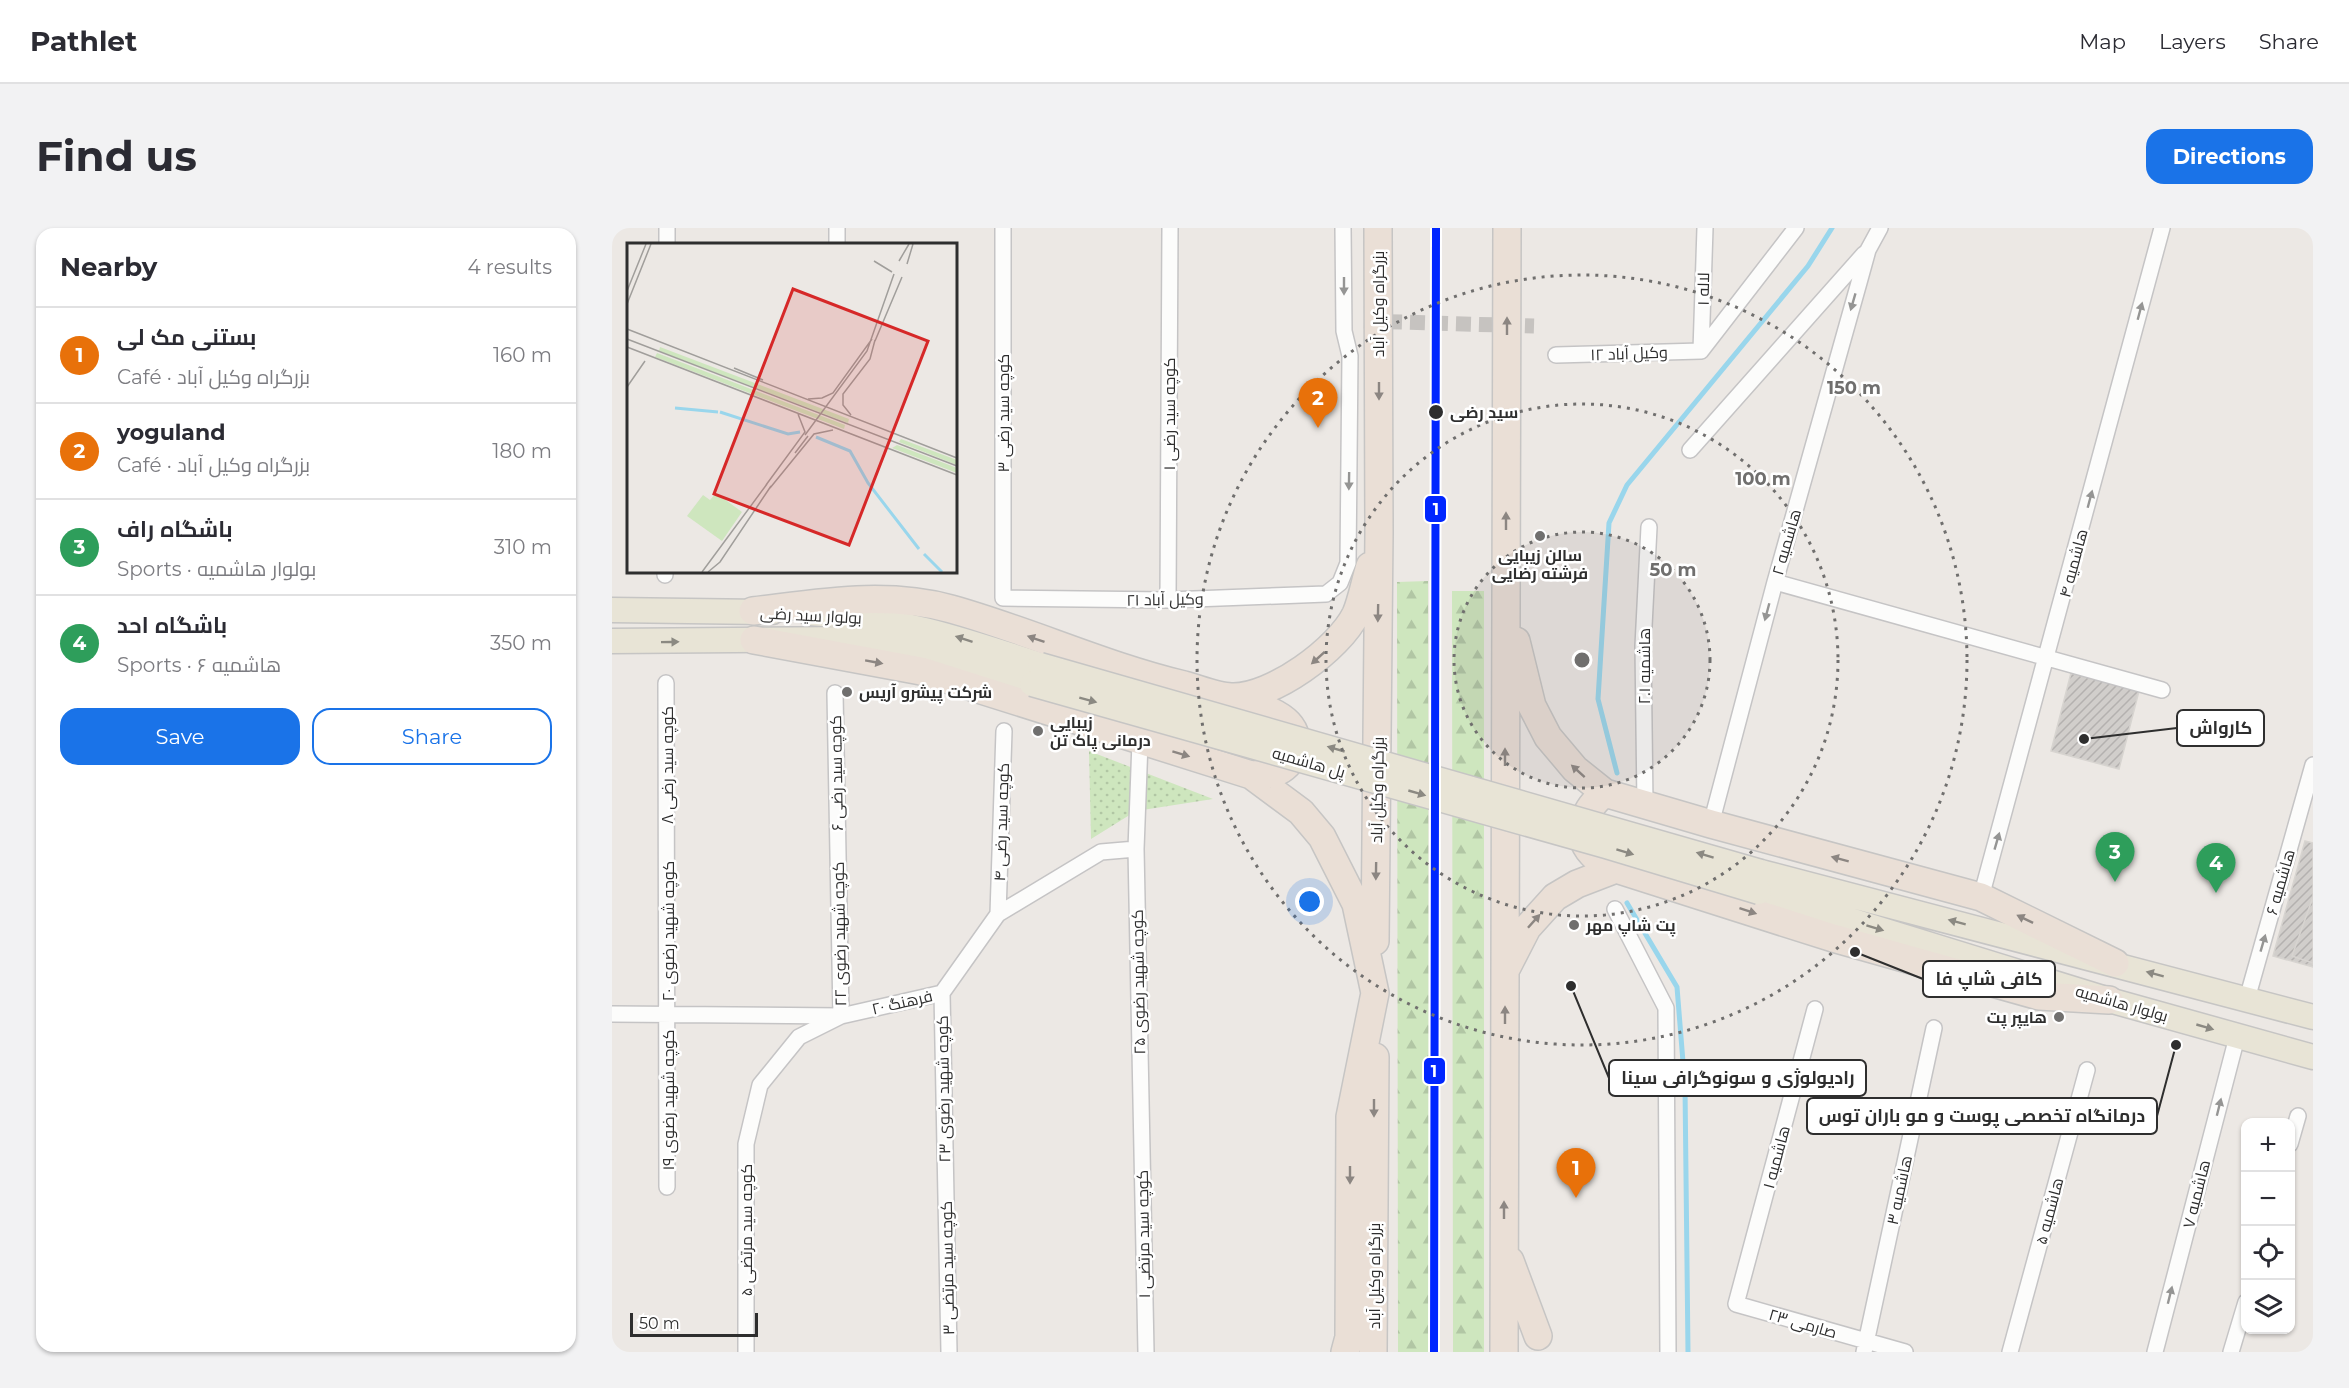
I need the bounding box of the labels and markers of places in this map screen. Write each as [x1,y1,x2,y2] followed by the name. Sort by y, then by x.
[1298,378,1338,428] pin: 2
[1427,403,1445,421] marker: سید رضی
[1450,403,1518,422] place label: سید رضی
[1533,529,1547,543] marker: سالن زیبایی فرشته رضایی
[1492,546,1588,583] place label: سالن زیبایی فرشته رضایی
[1572,650,1592,670] centre of rings
[859,683,992,704] place label: شرکت پیشرو آریس
[840,685,854,699] marker: شرکت پیشرو آریس
[2177,710,2264,746] callout: کارواش
[1050,713,1151,752] place label: زیبایی درمانی پاک تن
[1031,724,1045,738] marker: زیبایی درمانی پاک تن
[2096,832,2134,882] pin: 3
[2196,844,2236,893] pin: 4
[1585,916,1676,937] place label: پت شاپ مهر
[1567,918,1581,932] marker: پت شاپ مهر
[1923,961,2055,997] callout: کافی شاپ فا
[1987,1008,2047,1029] place label: هایپر پت
[2052,1010,2066,1024] marker: هایپر پت
[1609,1060,1866,1096] callout: رادیولوژی و سونوگرافی سینا
[1807,1098,2157,1134] callout: درمانگاه تخصصی پوست و مو باران توس
[1556,1148,1596,1198] pin: 1

